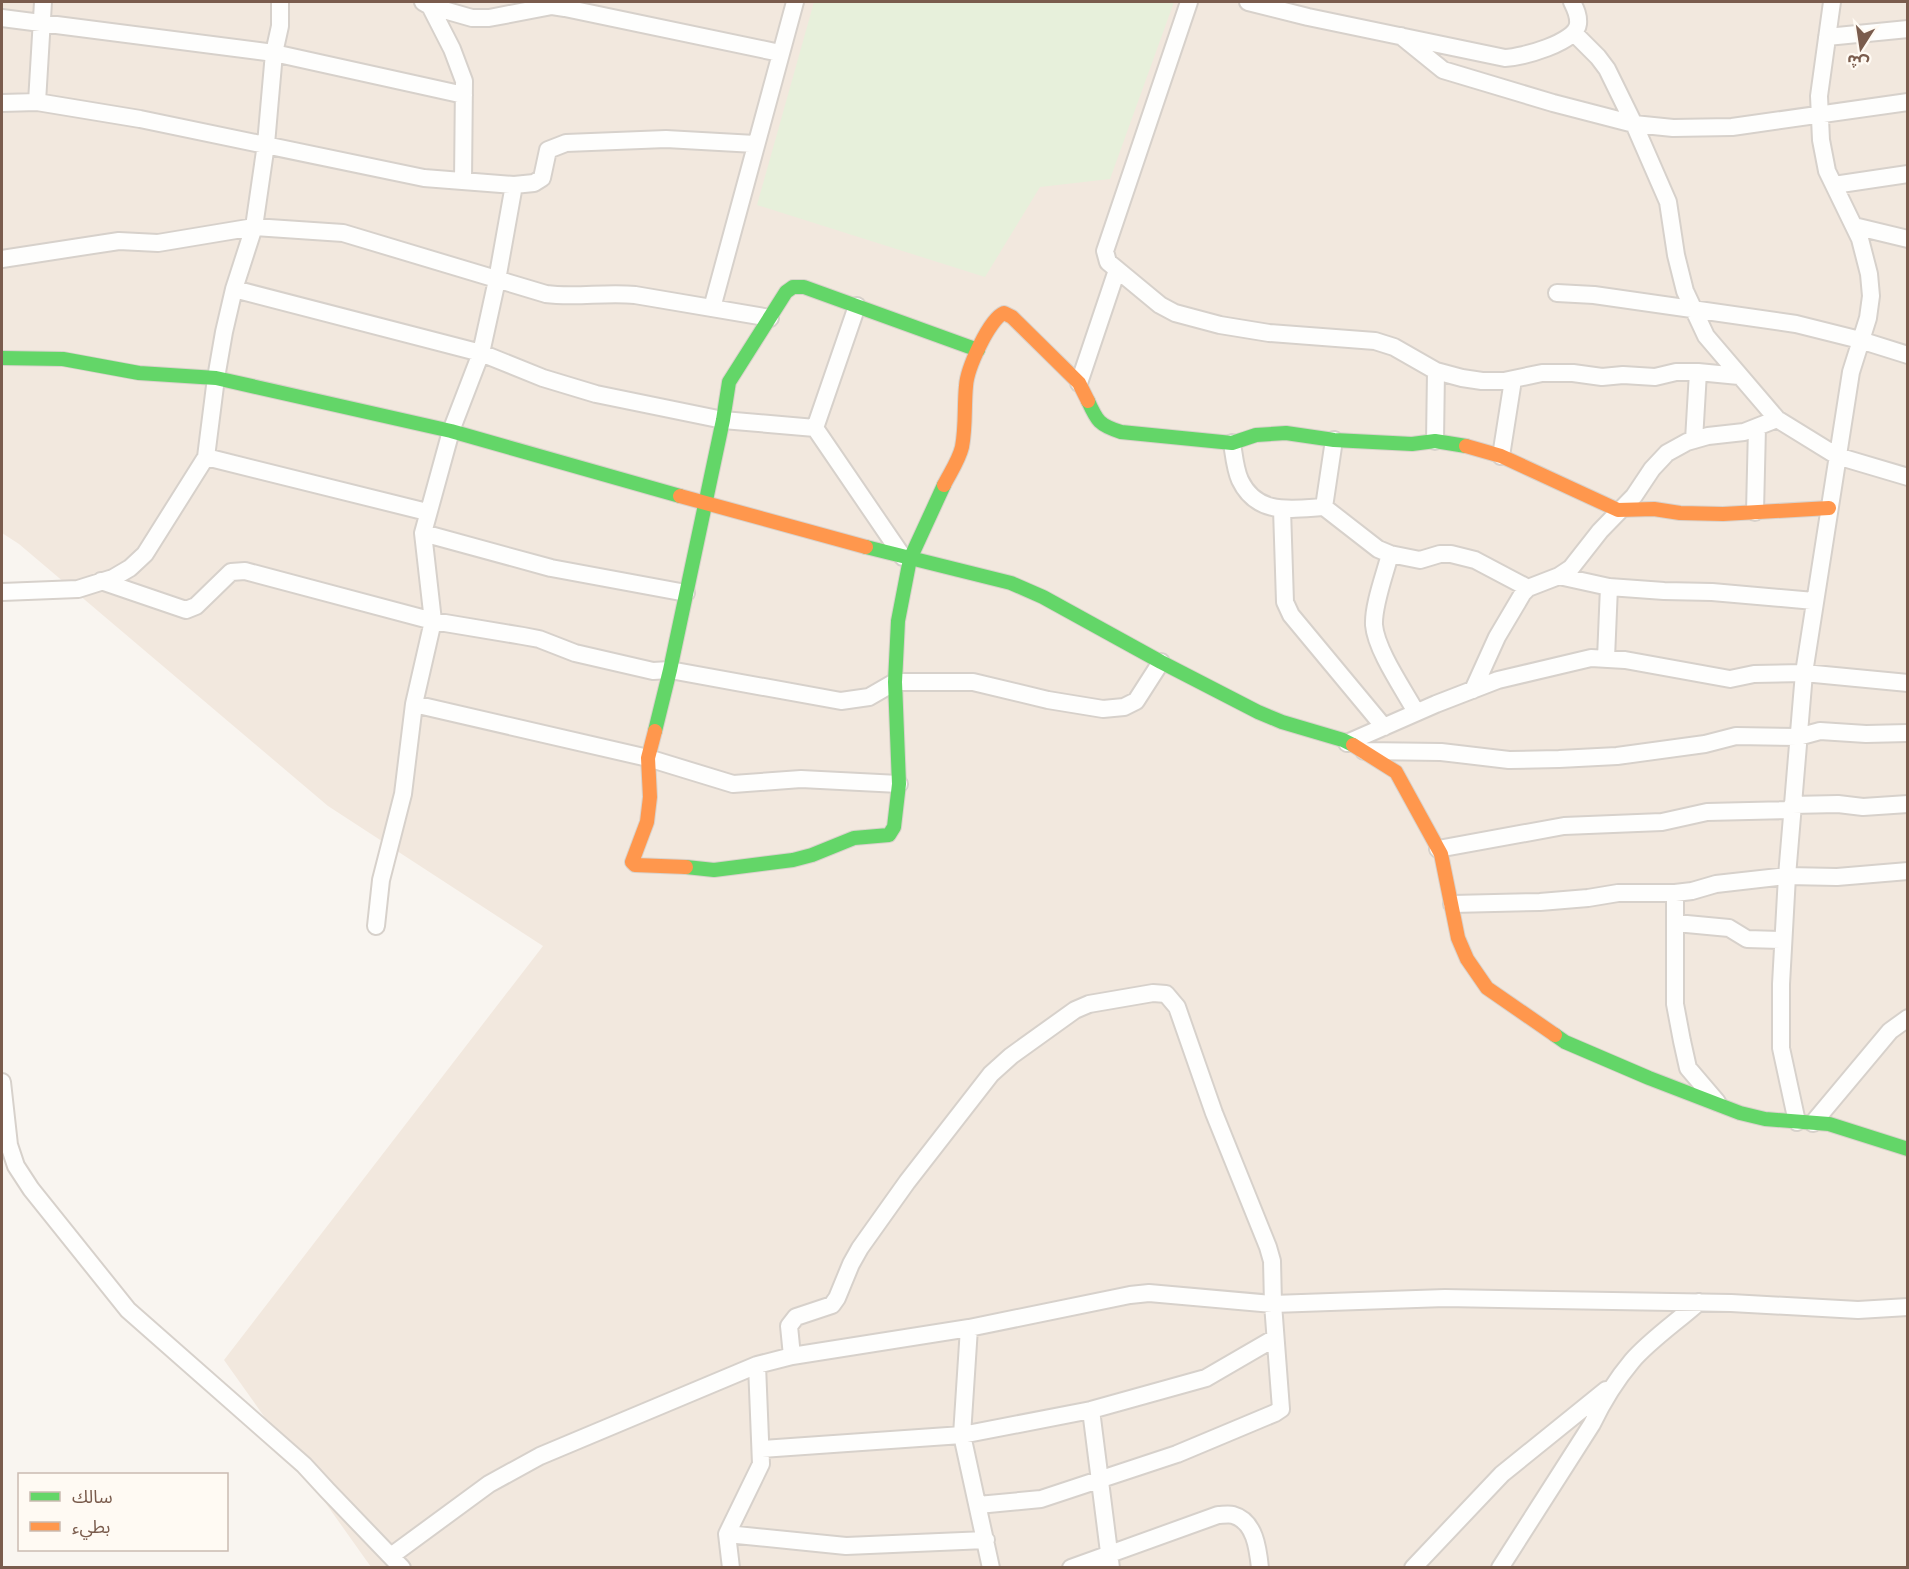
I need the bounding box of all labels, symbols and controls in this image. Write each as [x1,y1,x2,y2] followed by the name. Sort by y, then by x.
[1831,18,1891,78] north arrow
[1845,51,1871,75] text: ش
[18,1473,228,1551] legend
[72,1485,113,1508] text: سالك
[72,1515,110,1540] text: بطيء

